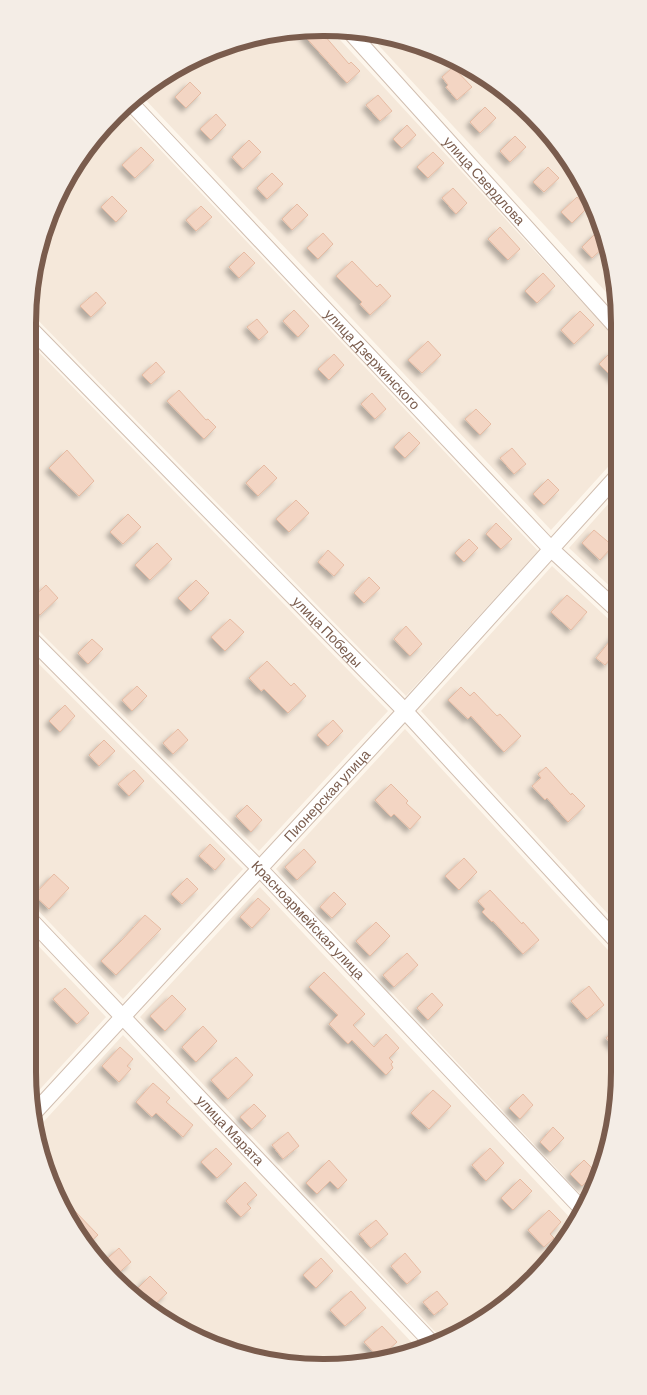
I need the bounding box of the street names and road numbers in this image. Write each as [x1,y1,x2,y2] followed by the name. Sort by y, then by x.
[440,133,529,228] street label: улица Свердлова
[321,305,424,413] street label: улица Дзержинского
[289,592,366,671] street label: улица Победы
[280,745,373,845] street label: Пионерская улица
[248,857,369,983] street label: Красноармейская улица
[193,1091,268,1169] street label: улица Марата

